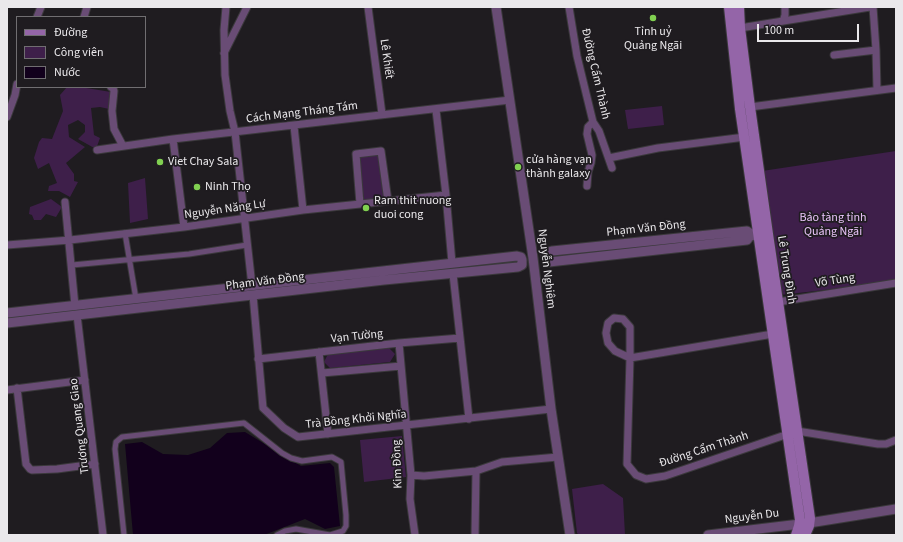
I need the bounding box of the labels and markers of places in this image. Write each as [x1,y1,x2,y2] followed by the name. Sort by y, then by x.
[648,13,658,23] marker: Tỉnh uỷ Quảng Ngãi
[624,25,682,53] place label: Tỉnh uỷ Quảng Ngãi
[526,153,592,181] place label: cửa hàng vạn thành galaxy
[168,155,238,169] place label: Viet Chay Sala
[155,157,165,167] marker: Viet Chay Sala
[513,162,523,172] marker: cửa hàng vạn thành galaxy
[205,180,251,194] place label: Ninh Thọ
[192,182,202,192] marker: Ninh Thọ
[374,194,451,222] place label: Ram thit nuong duoi cong
[361,203,371,213] marker: Ram thit nuong duoi cong

